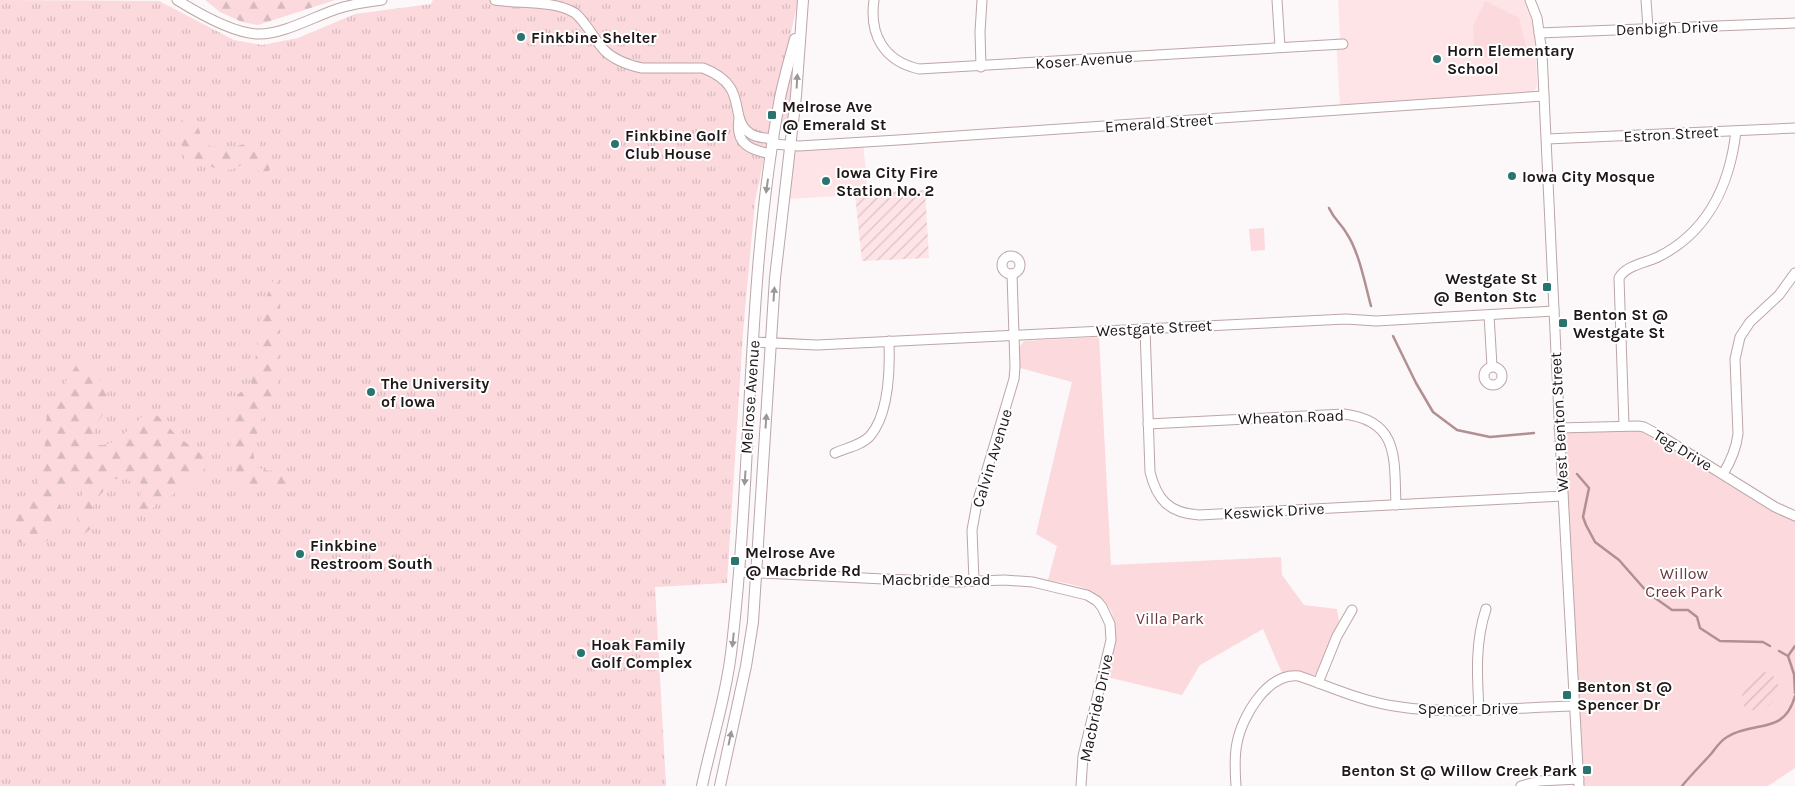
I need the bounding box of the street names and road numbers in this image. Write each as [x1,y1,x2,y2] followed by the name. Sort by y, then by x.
[1615,17,1719,39] street label: Denbigh Drive
[1035,47,1133,73] street label: Koser Avenue
[1104,110,1214,136] street label: Emerald Street
[1623,122,1719,146] street label: Estron Street
[1095,315,1213,341] street label: Westgate Street
[737,340,763,454] street label: Melrose Avenue
[1546,352,1572,492] street label: West Benton Street
[968,406,1016,510] street label: Calvin Avenue
[1238,406,1344,428] street label: Wheaton Road
[1650,425,1716,475] street label: Teg Drive
[1223,499,1325,523] street label: Keswick Drive
[882,570,990,589] street label: Macbride Road
[1075,652,1117,764] street label: Macbride Drive
[1418,699,1518,718] street label: Spencer Drive

